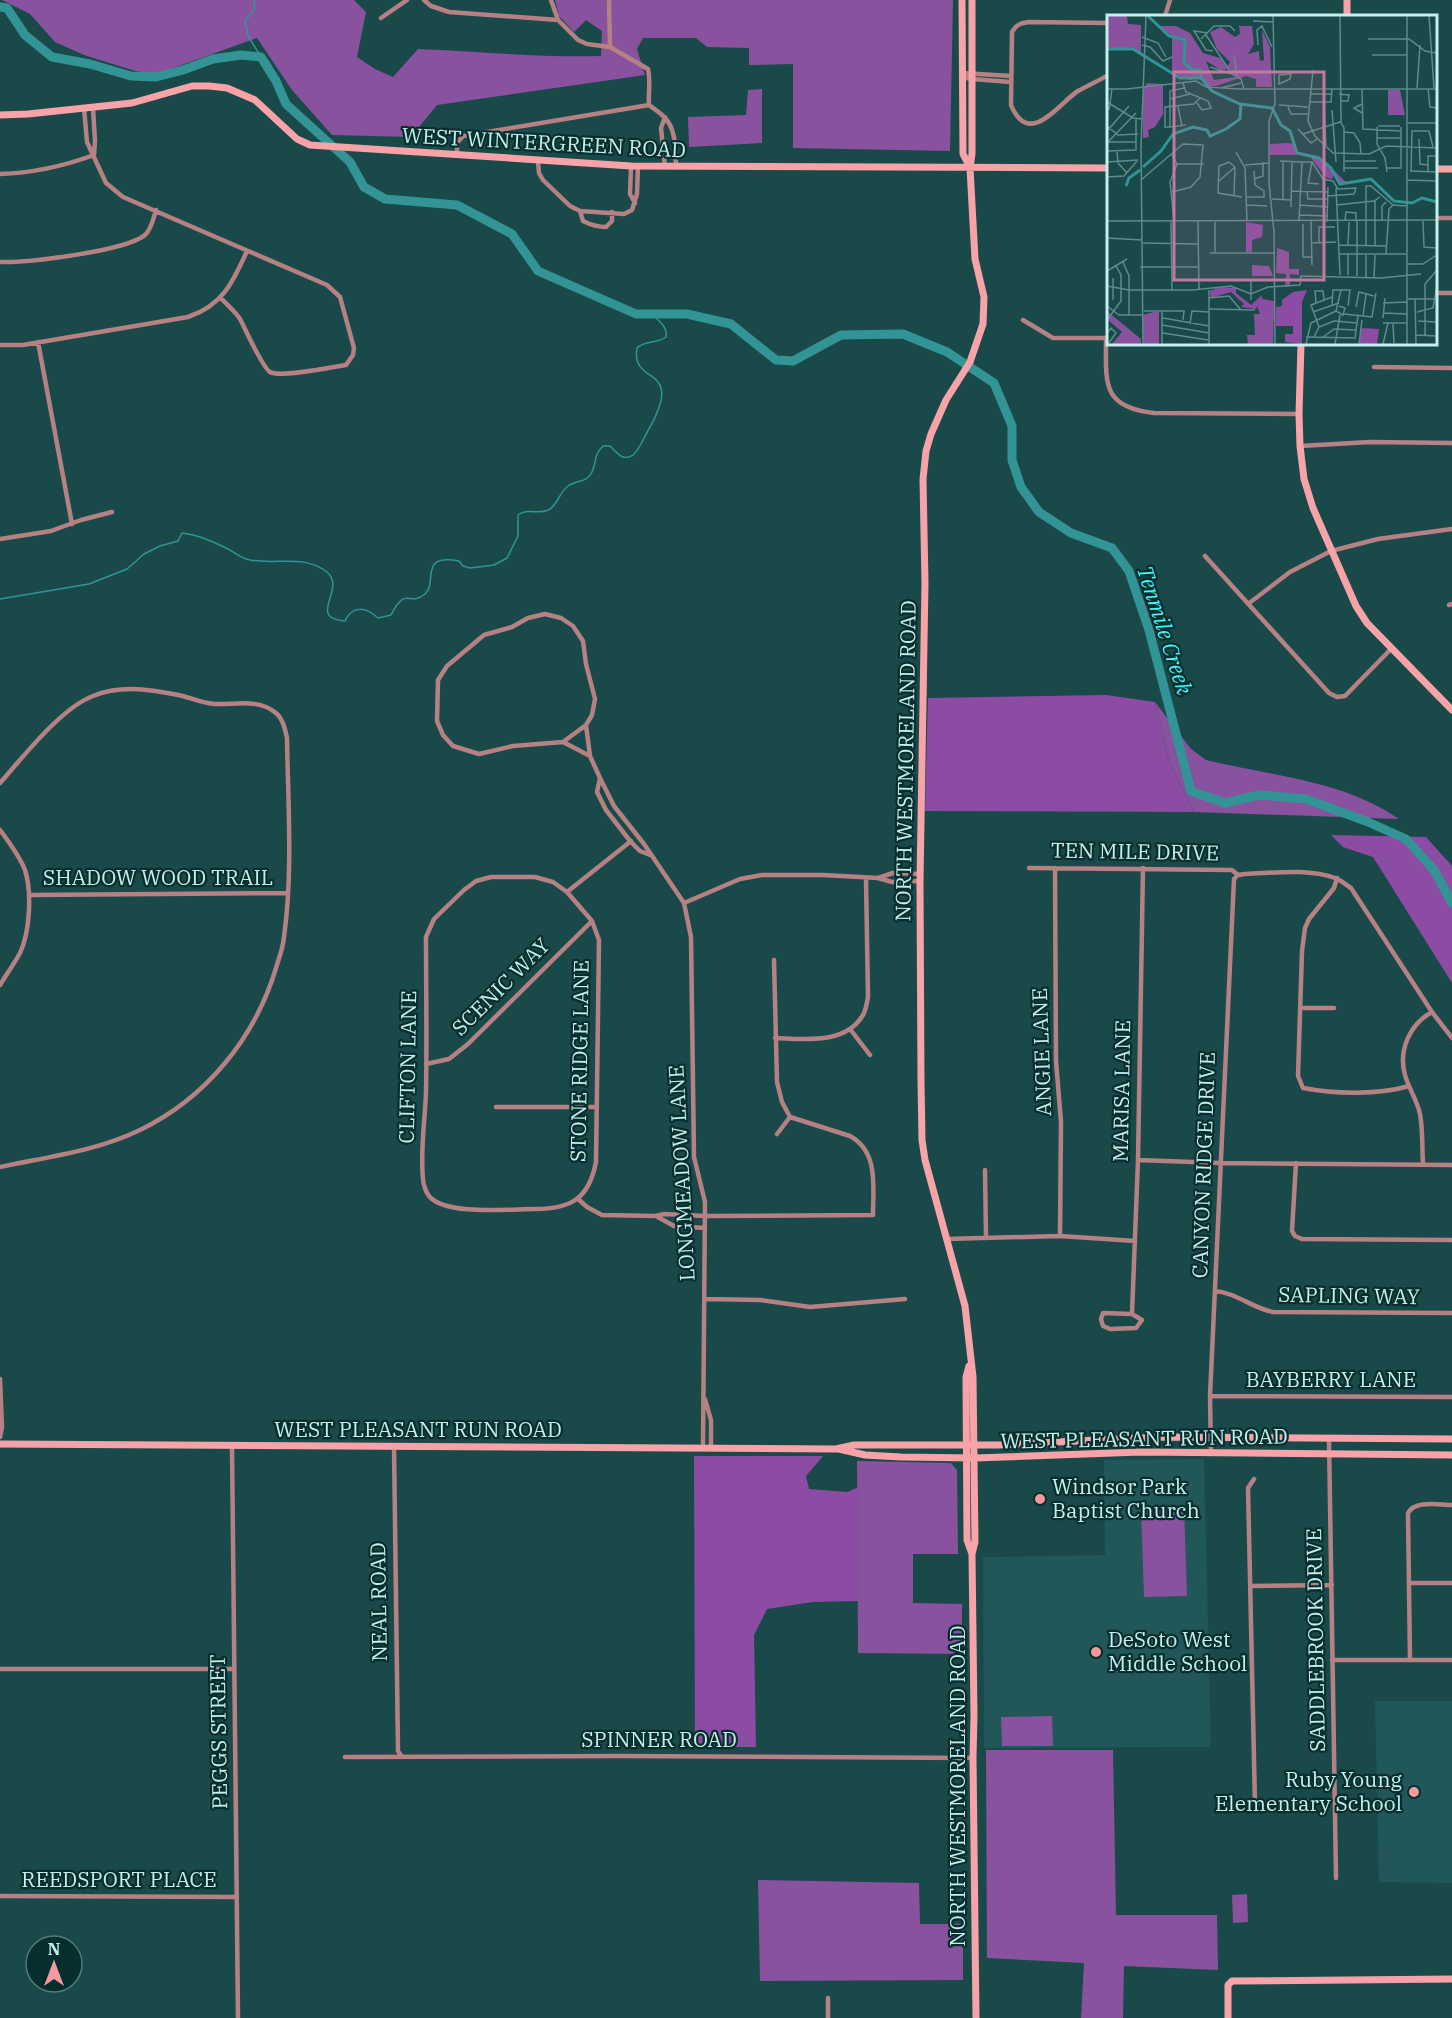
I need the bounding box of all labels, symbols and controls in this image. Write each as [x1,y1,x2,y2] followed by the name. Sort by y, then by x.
[1107,15,1437,345] inset map
[401,121,687,163] street label: WEST WINTERGREEN ROAD
[1131,562,1200,698] water label: Tenmile Creek
[888,600,922,922] street label: NORTH WESTMORELAND ROAD
[1051,836,1219,866] street label: TEN MILE DRIVE
[43,863,273,891] street label: SHADOW WOOD TRAIL
[445,931,555,1041] street label: SCENIC WAY
[563,960,595,1162] street label: STONE RIDGE LANE
[1025,987,1057,1117] street label: ANGIE LANE
[392,990,422,1144] street label: CLIFTON LANE
[1106,1020,1136,1162] street label: MARISA LANE
[1185,1051,1221,1279] street label: CANYON RIDGE DRIVE
[661,1064,701,1282] street label: LONGMEADOW LANE
[1278,1280,1420,1310] street label: SAPLING WAY
[1246,1365,1416,1393] street label: BAYBERRY LANE
[274,1415,562,1443] street label: WEST PLEASANT RUN ROAD
[1000,1421,1288,1455] street label: WEST PLEASANT RUN ROAD
[1052,1472,1200,1524] place label: Windsor Park Baptist Church
[1033,1492,1047,1506] marker: Windsor Park Baptist Church
[1299,1528,1331,1752] street label: SADDLEBROOK DRIVE
[363,1542,393,1662] street label: NEAL ROAD
[943,1625,971,1947] street label: NORTH WESTMORELAND ROAD
[1108,1625,1247,1677] place label: DeSoto West Middle School
[1089,1645,1103,1659] marker: DeSoto West Middle School
[203,1654,233,1810] street label: PEGGS STREET
[581,1725,737,1753] street label: SPINNER ROAD
[1215,1765,1403,1817] place label: Ruby Young Elementary School
[1407,1785,1421,1799] marker: Ruby Young Elementary School
[21,1865,217,1893] street label: REEDSPORT PLACE
[24,1934,84,1994] north arrow
[48,1939,60,1959] text: N

